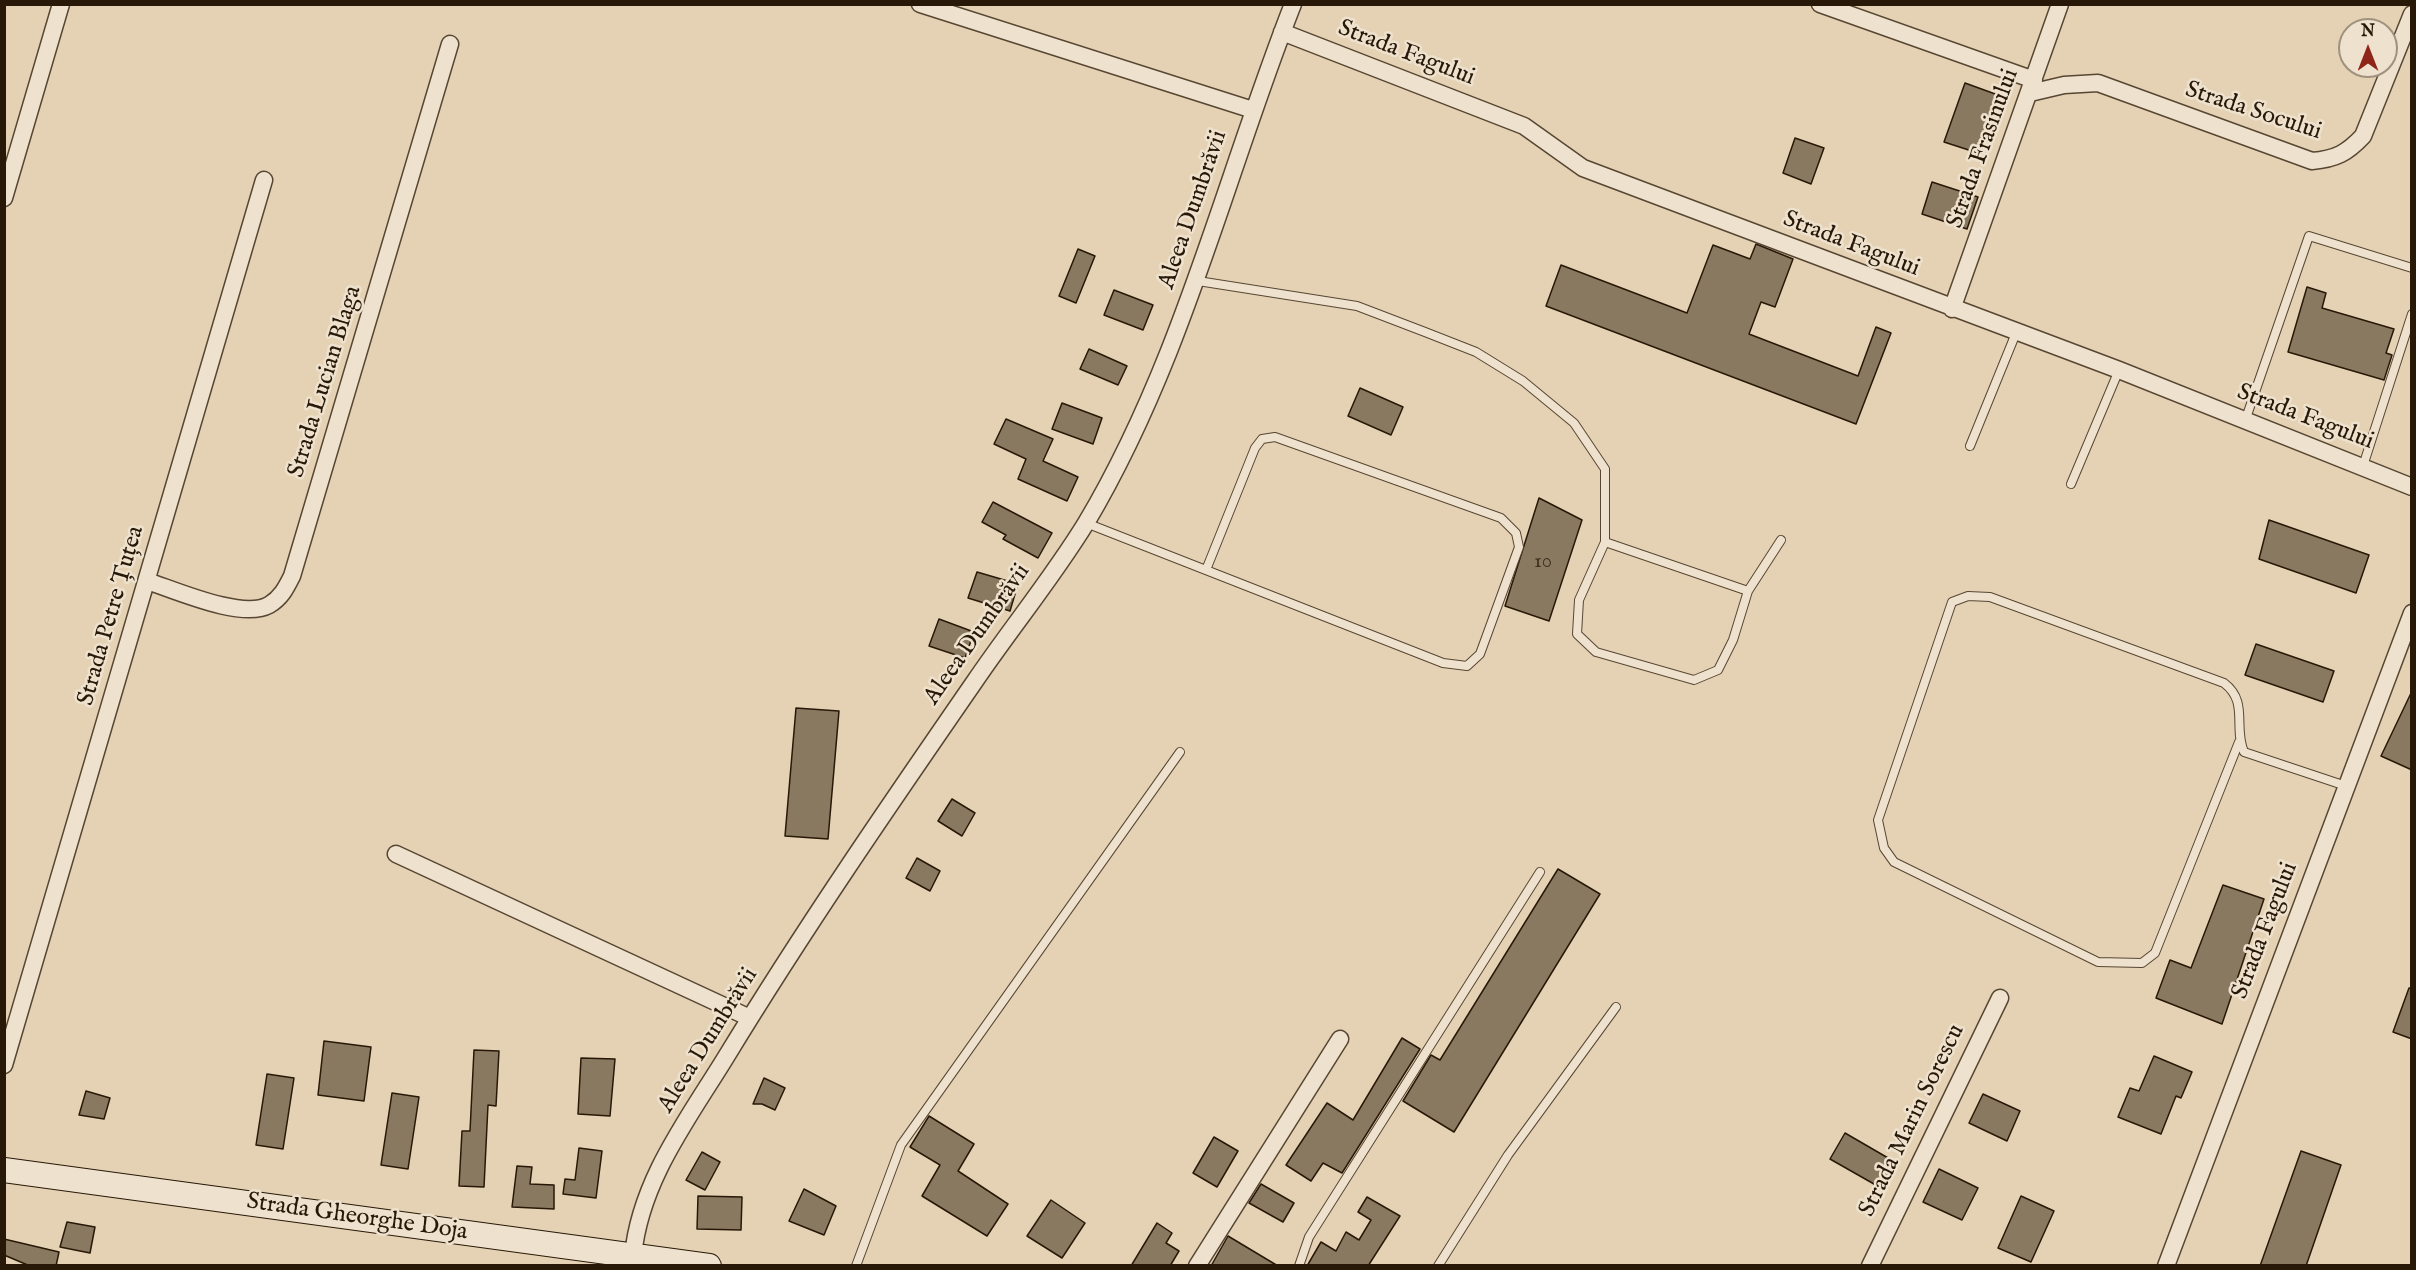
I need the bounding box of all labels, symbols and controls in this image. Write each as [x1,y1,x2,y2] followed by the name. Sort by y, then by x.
[1334,15,1478,93] street label: Strada Fagului
[2338,18,2398,78] north arrow
[2361,22,2375,42] text: N
[1942,65,2026,233] street label: Strada Frasinului
[2181,76,2325,148] street label: Strada Socului
[1153,127,1235,293] street label: Aleea Dumbrăvii
[1779,206,1923,284] street label: Strada Fagului
[283,283,369,481] street label: Strada Lucian Blaga
[2233,379,2377,457] street label: Strada Fagului
[73,523,151,709] street label: Strada Petre Țuțea
[1534,550,1552,576] house number: 10
[919,559,1037,711] street label: Aleea Dumbrăvii
[2227,859,2305,1003] street label: Strada Fagului
[653,963,765,1119] street label: Aleea Dumbrăvii
[1854,1020,1972,1222] street label: Strada Marin Sorescu
[245,1188,469,1248] street label: Strada Gheorghe Doja

